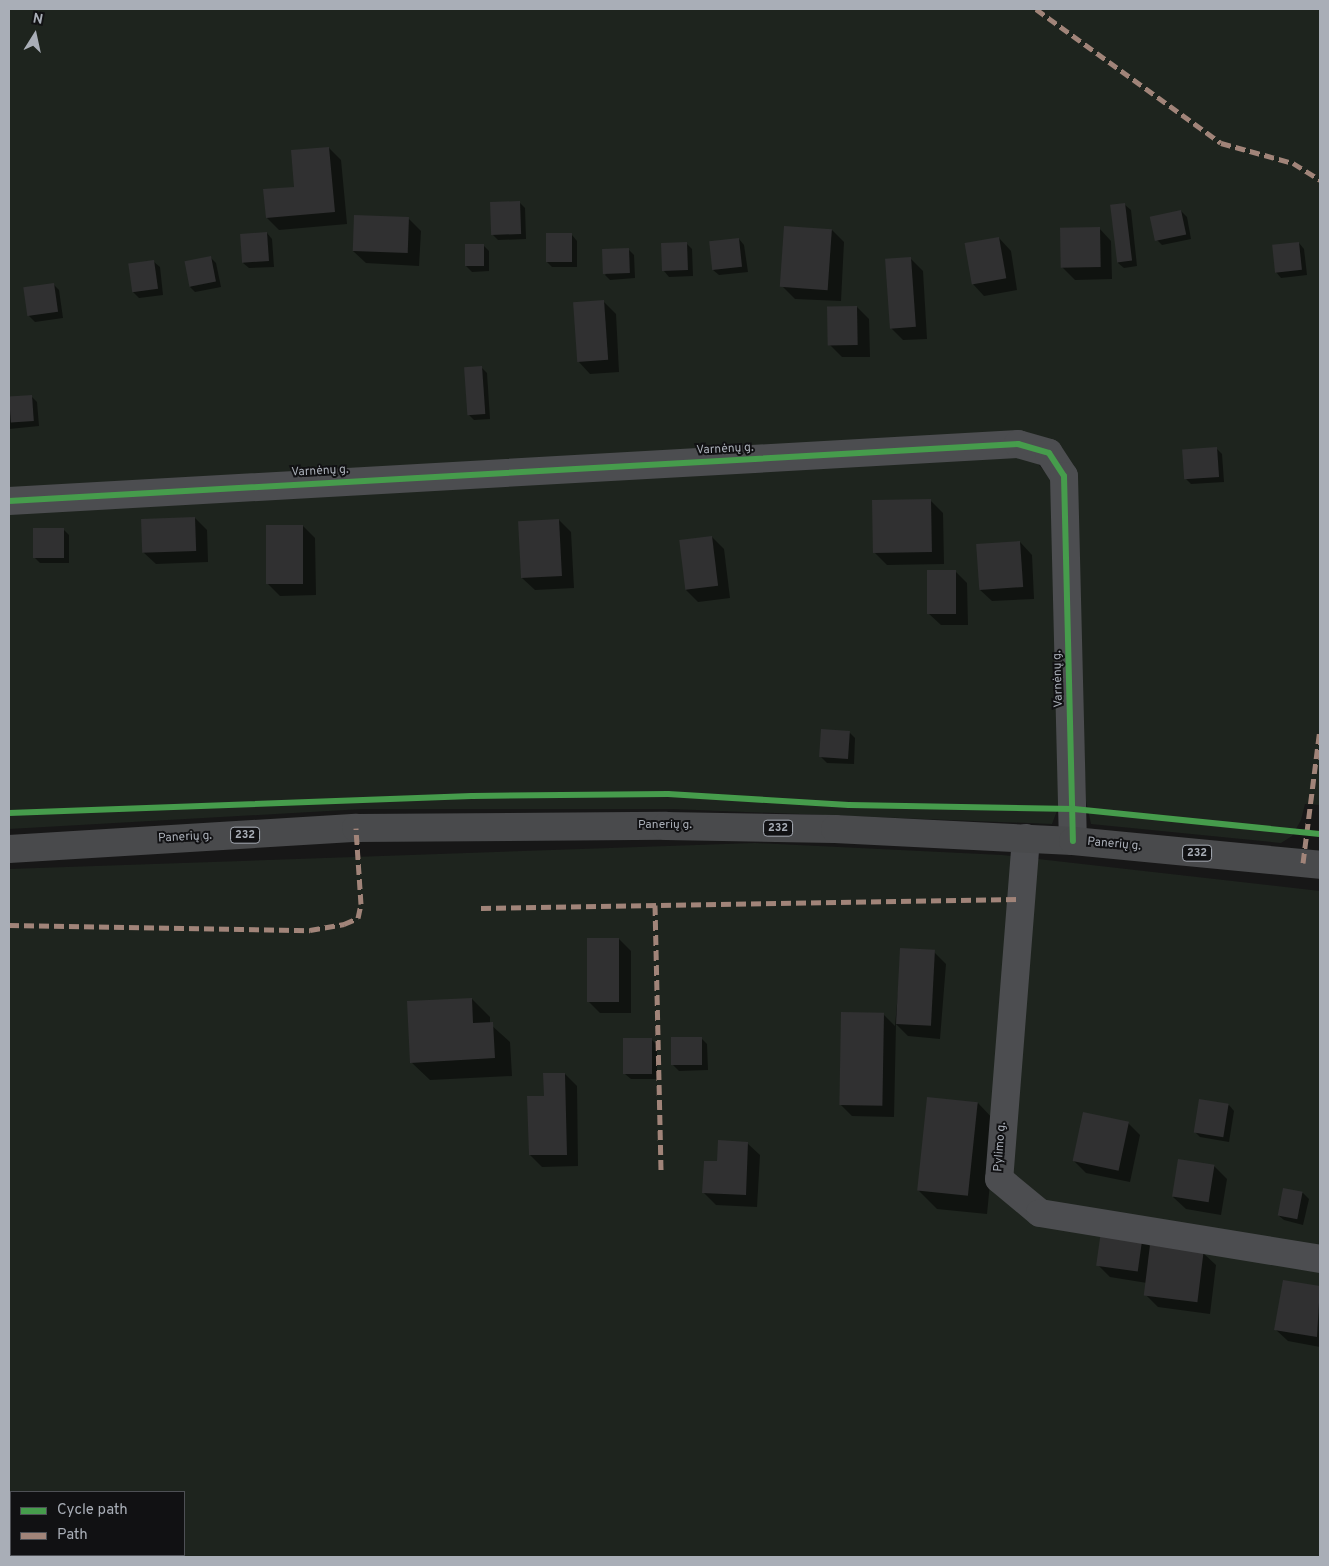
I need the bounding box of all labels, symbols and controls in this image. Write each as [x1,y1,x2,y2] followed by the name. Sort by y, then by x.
[10,10,60,60] north arrow
[31,10,44,29] text: N
[696,441,754,459] street label: Varnėnų g.
[291,463,349,481] street label: Varnėnų g.
[1051,650,1067,708] street label: Varnėnų g.
[638,819,692,833] street label: Panerių g.
[763,820,793,836] road number: 232
[230,826,260,844] road number: 232
[158,829,212,847] street label: Panerių g.
[1086,835,1142,855] street label: Panerių g.
[1182,844,1212,861] road number: 232
[992,1122,1010,1172] street label: Pylimo g.
[10,1491,185,1556] legend
[57,1501,128,1520] text: Cycle path
[57,1526,88,1545] text: Path

